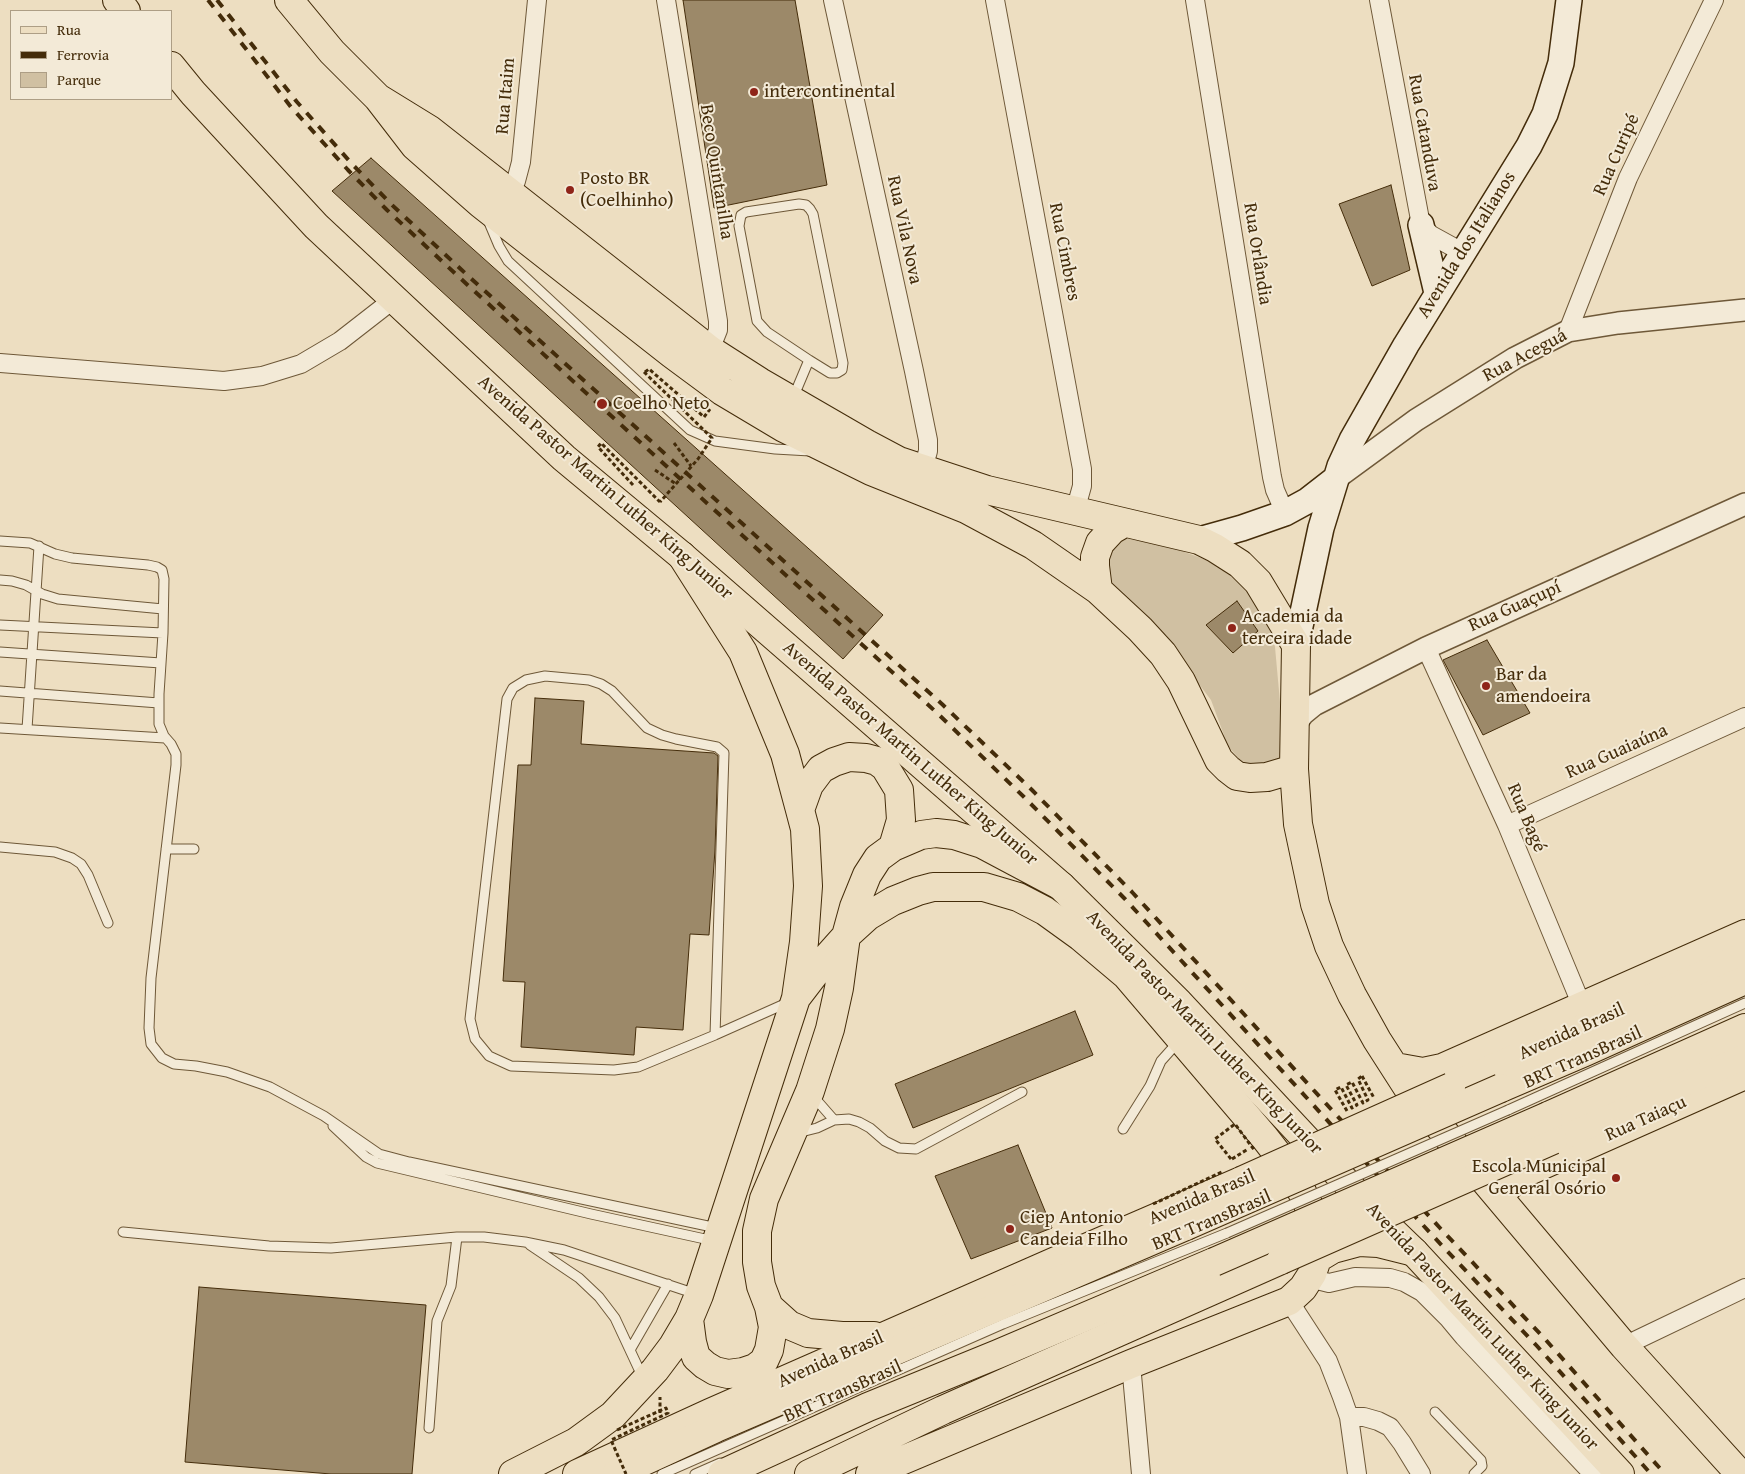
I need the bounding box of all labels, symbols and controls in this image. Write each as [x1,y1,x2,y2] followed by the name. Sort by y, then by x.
[10,10,172,100] legend
[57,19,81,40] text: Rua
[57,44,109,65] text: Ferrovia
[491,57,521,135] street label: Rua Itaim
[57,69,101,90] text: Parque
[1402,73,1446,193] street label: Rua Catanduva
[764,81,895,103] place label: intercontinental
[748,86,760,98] marker: intercontinental
[694,103,738,241] street label: Beco Quintanilha
[1589,110,1645,200] street label: Rua Curipé
[580,168,674,212] place label: Posto BR (Coelhinho)
[1413,168,1521,322] street label: Avenida dos Italianos
[881,174,927,286] street label: Rua Vila Nova
[564,184,576,196] marker: Posto BR (Coelhinho)
[1043,201,1085,303] street label: Rua Cimbres
[1238,201,1276,307] street label: Rua Orlândia
[1479,324,1571,388] street label: Rua Aceguá
[473,371,737,605] street label: Avenida Pastor Martin Luther King Junior
[613,393,710,415] place label: Coelho Neto
[595,397,609,411] marker: Coelho Neto
[1465,576,1565,638] street label: Rua Guaçupí
[1242,606,1352,650] place label: Academia da terceira idade
[1226,622,1238,634] marker: Academia da terceira idade
[778,637,1042,871] street label: Avenida Pastor Martin Luther King Junior
[1496,664,1591,708] place label: Bar da amendoeira
[1480,680,1492,692] marker: Bar da amendoeira
[1563,719,1671,785] street label: Rua Guaiaúna
[1501,780,1551,856] street label: Rua Bagé
[1081,906,1327,1160] street label: Avenida Pastor Martin Luther King Junior
[1516,999,1628,1065] street label: Avenida Brasil
[1520,1022,1646,1094] street label: BRT TransBrasil
[1602,1091,1690,1147] street label: Rua Taiaçu
[1472,1156,1606,1200] place label: Escola Municipal General Osório
[1145,1165,1259,1231] street label: Avenida Brasil
[1610,1172,1622,1184] marker: Escola Municipal General Osório
[1149,1186,1275,1256] street label: BRT TransBrasil
[1361,1198,1603,1456] street label: Avenida Pastor Martin Luther King Junior
[1020,1207,1128,1251] place label: Ciep Antonio Candeia Filho
[1004,1223,1016,1235] marker: Ciep Antonio Candeia Filho
[775,1327,887,1393] street label: Avenida Brasil
[780,1356,906,1428] street label: BRT TransBrasil

